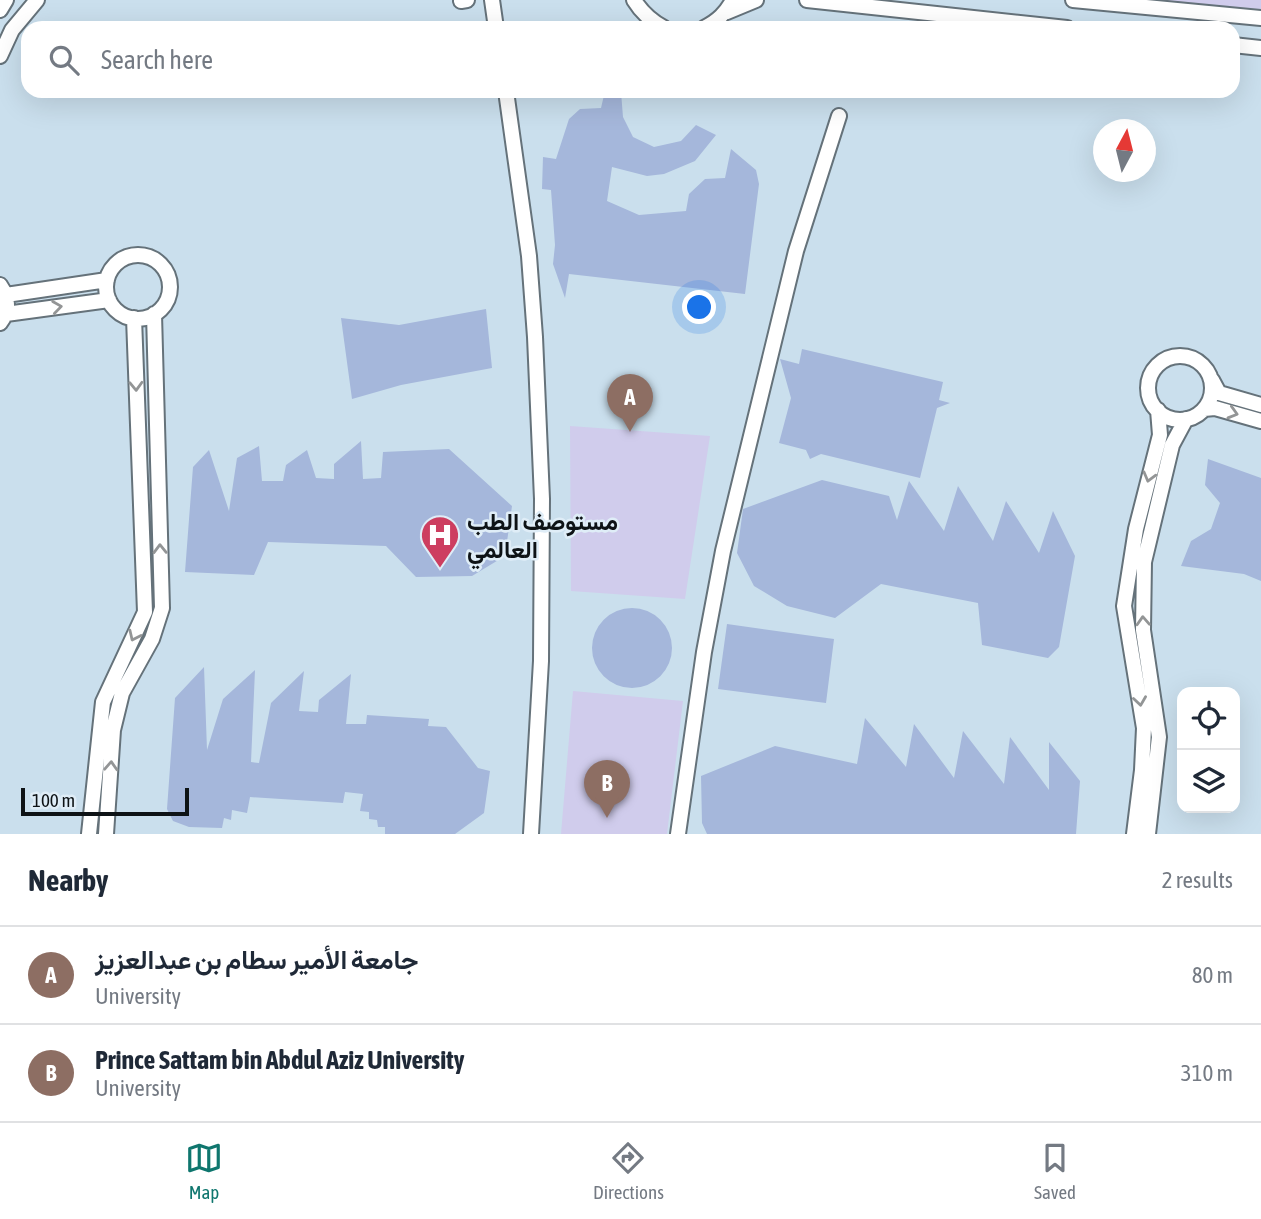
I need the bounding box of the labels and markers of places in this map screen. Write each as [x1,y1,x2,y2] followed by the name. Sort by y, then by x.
[607,374,653,432] pin: A
[467,508,618,570] place label: مستوصف الطب العالمي
[419,514,461,569] hospital icon: مستوصف الطب العالمي
[584,760,630,818] pin: B

